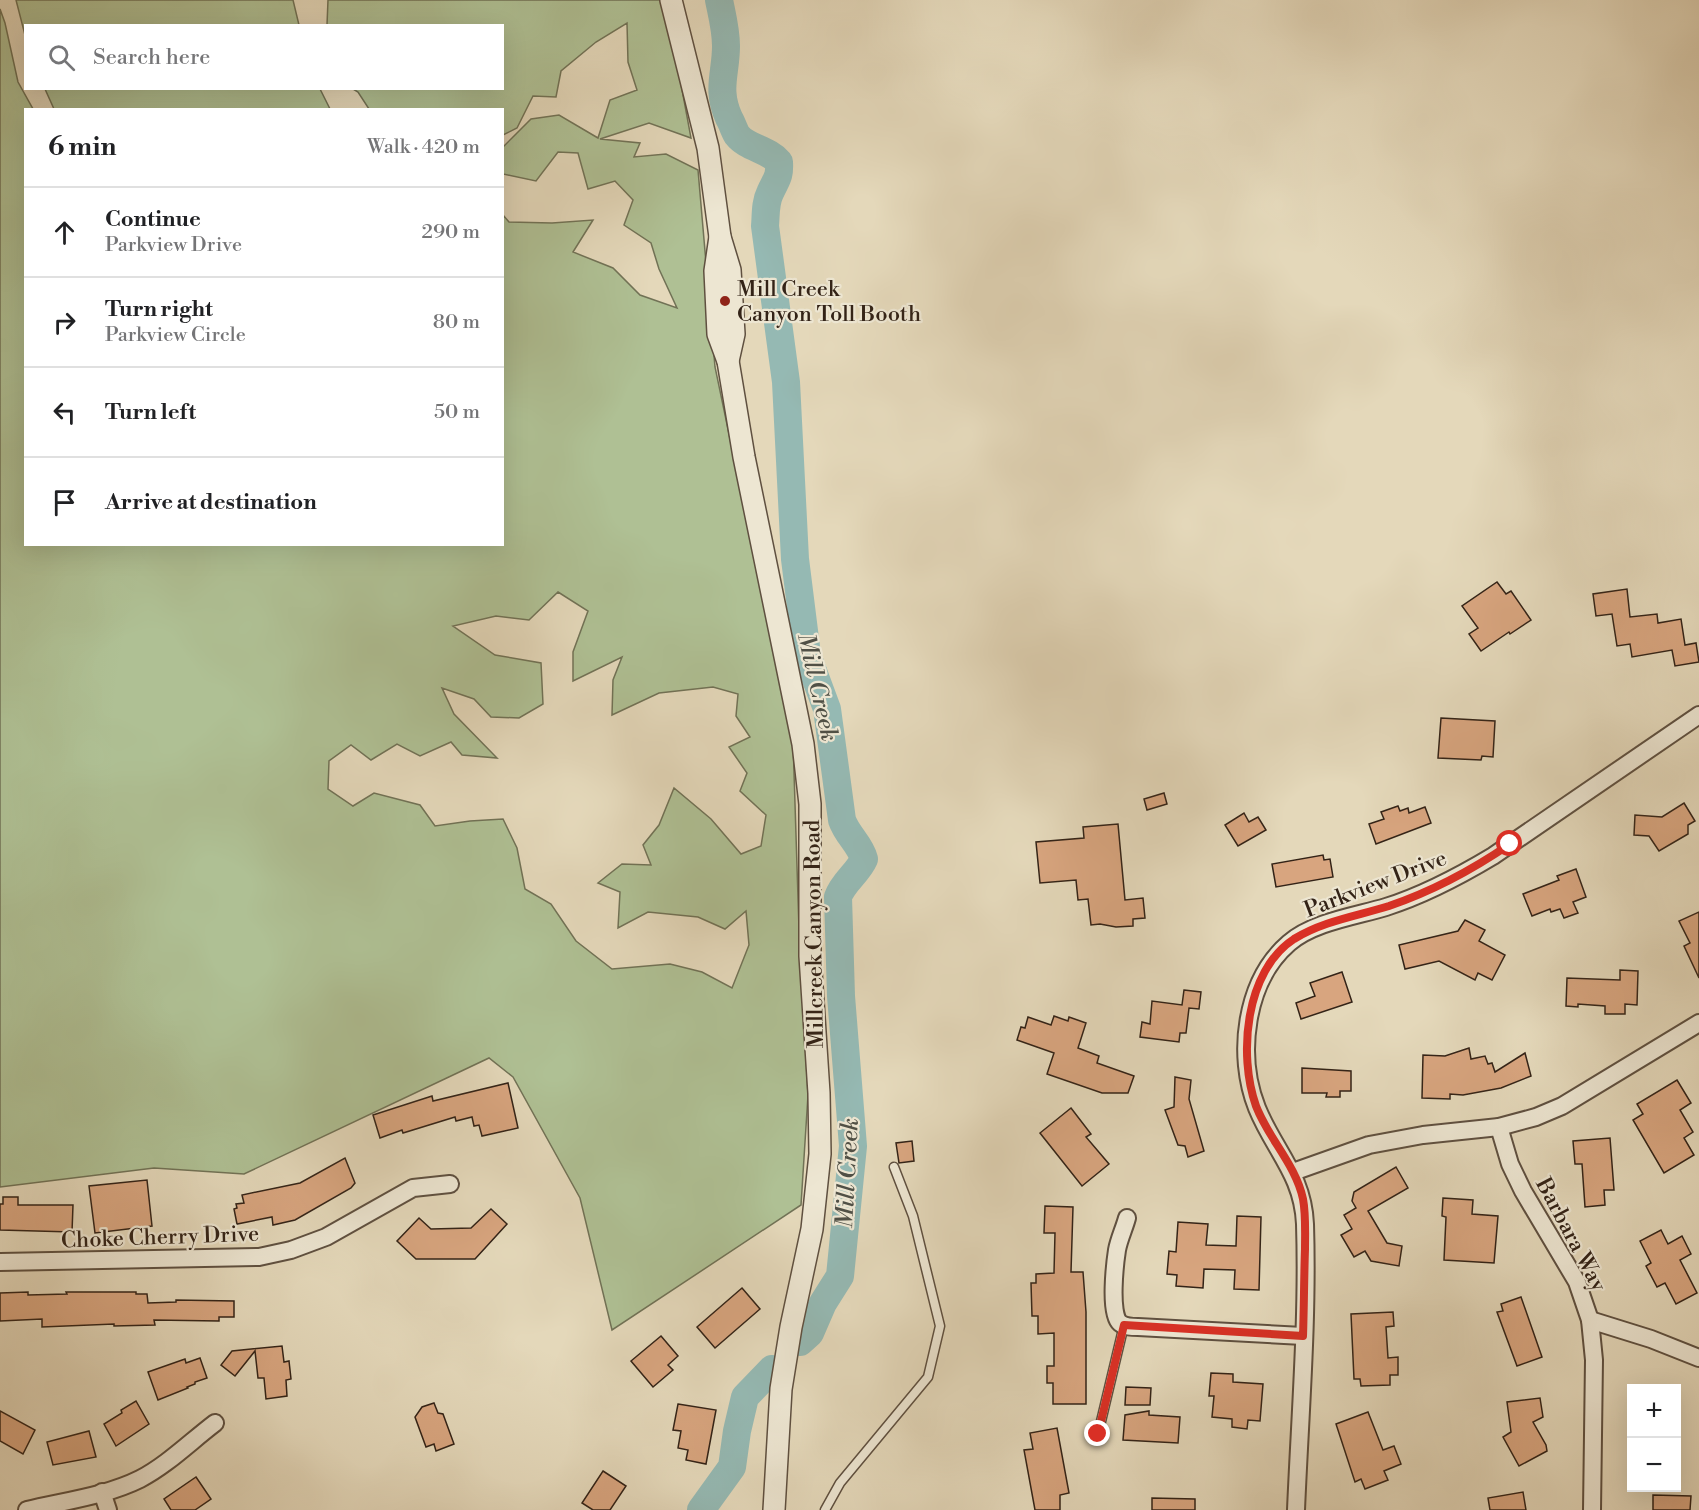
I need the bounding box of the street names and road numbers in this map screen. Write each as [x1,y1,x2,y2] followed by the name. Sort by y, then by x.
[799,819,830,1049] street label: Millcreek Canyon Road
[1300,845,1451,924] street label: Parkview Drive
[1529,1172,1612,1296] street label: Barbara Way
[60,1221,260,1254] street label: Choke Cherry Drive

